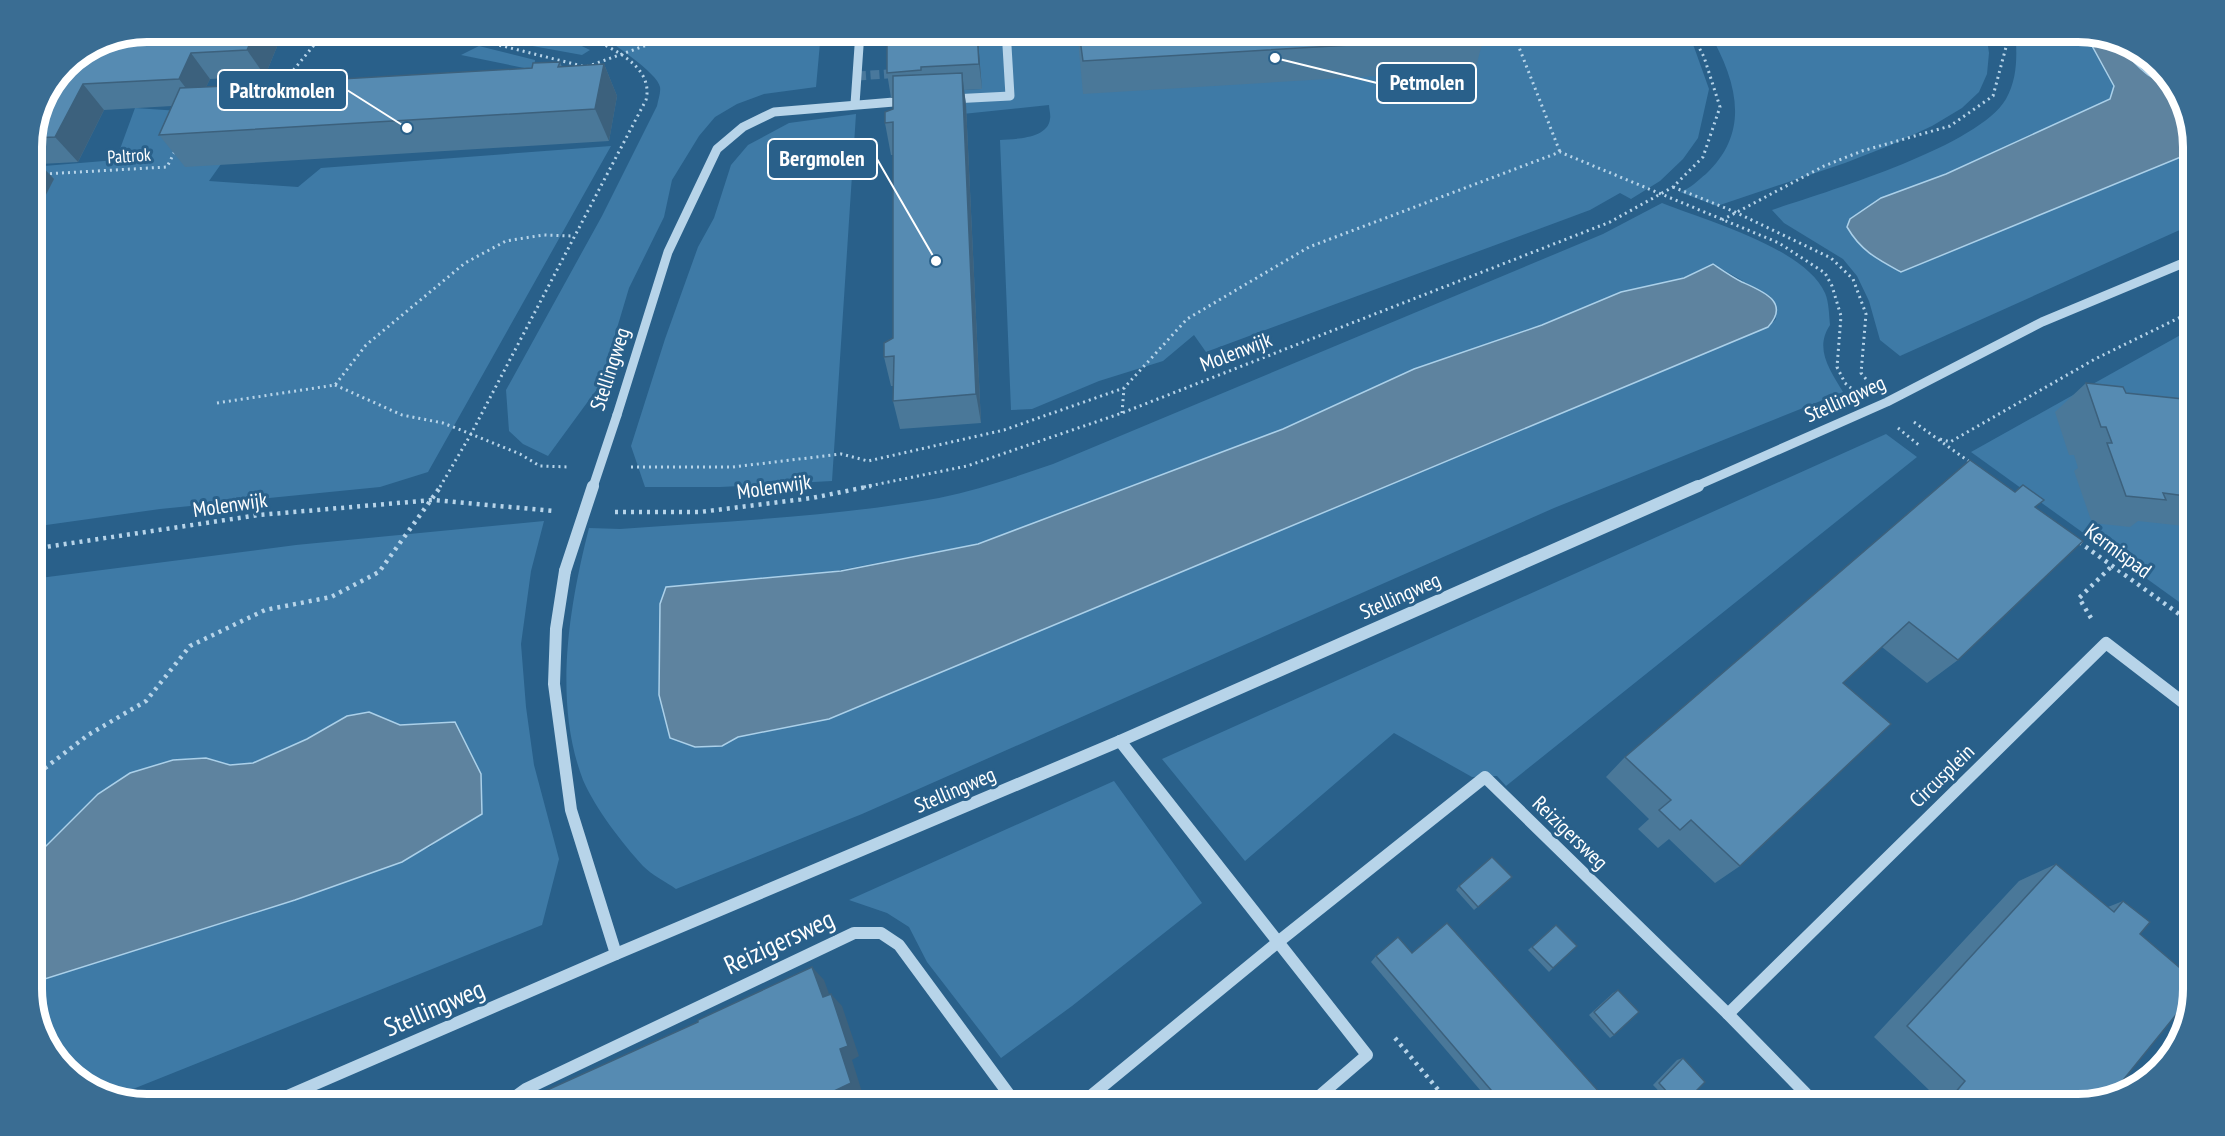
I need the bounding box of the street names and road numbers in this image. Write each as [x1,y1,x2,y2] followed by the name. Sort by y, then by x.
[106,143,152,168] street label: Paltrok
[583,324,636,414] street label: Stellingweg
[1196,326,1276,378] street label: Molenwijk
[1800,369,1889,428] street label: Stellingweg
[735,468,813,505] street label: Molenwijk
[191,486,269,523] street label: Molenwijk
[2080,517,2157,584] street label: Kermispad
[1355,566,1444,625] street label: Stellingweg
[1903,738,1980,813] street label: Circusplein
[910,760,1000,819] street label: Stellingweg
[1527,790,1614,875] street label: Reizigersweg
[719,902,839,981] street label: Reizigersweg
[379,972,489,1043] street label: Stellingweg

